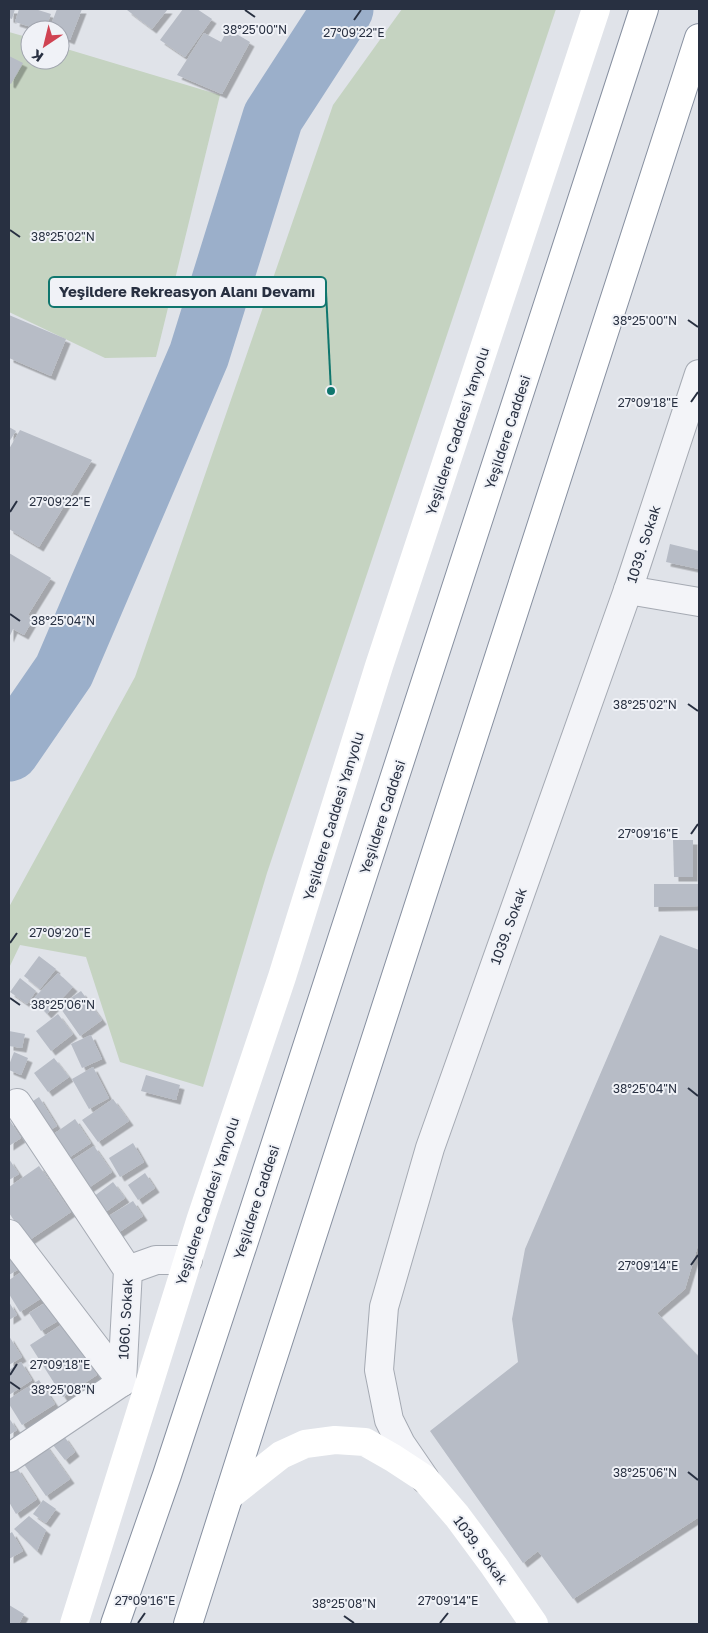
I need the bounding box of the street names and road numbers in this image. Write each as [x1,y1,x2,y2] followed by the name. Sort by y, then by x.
[422,345,492,517] street label: Yeşildere Caddesi Yanyolu
[481,373,533,491] street label: Yeşildere Caddesi
[622,503,664,585] street label: 1039. Sokak
[299,730,367,902] street label: Yeşildere Caddesi Yanyolu
[356,758,408,876] street label: Yeşildere Caddesi
[486,885,530,967] street label: 1039. Sokak
[172,1115,242,1287] street label: Yeşildere Caddesi Yanyolu
[230,1143,282,1261] street label: Yeşildere Caddesi
[114,1278,136,1360] street label: 1060. Sokak
[450,1512,512,1588] street label: 1039. Sokak

